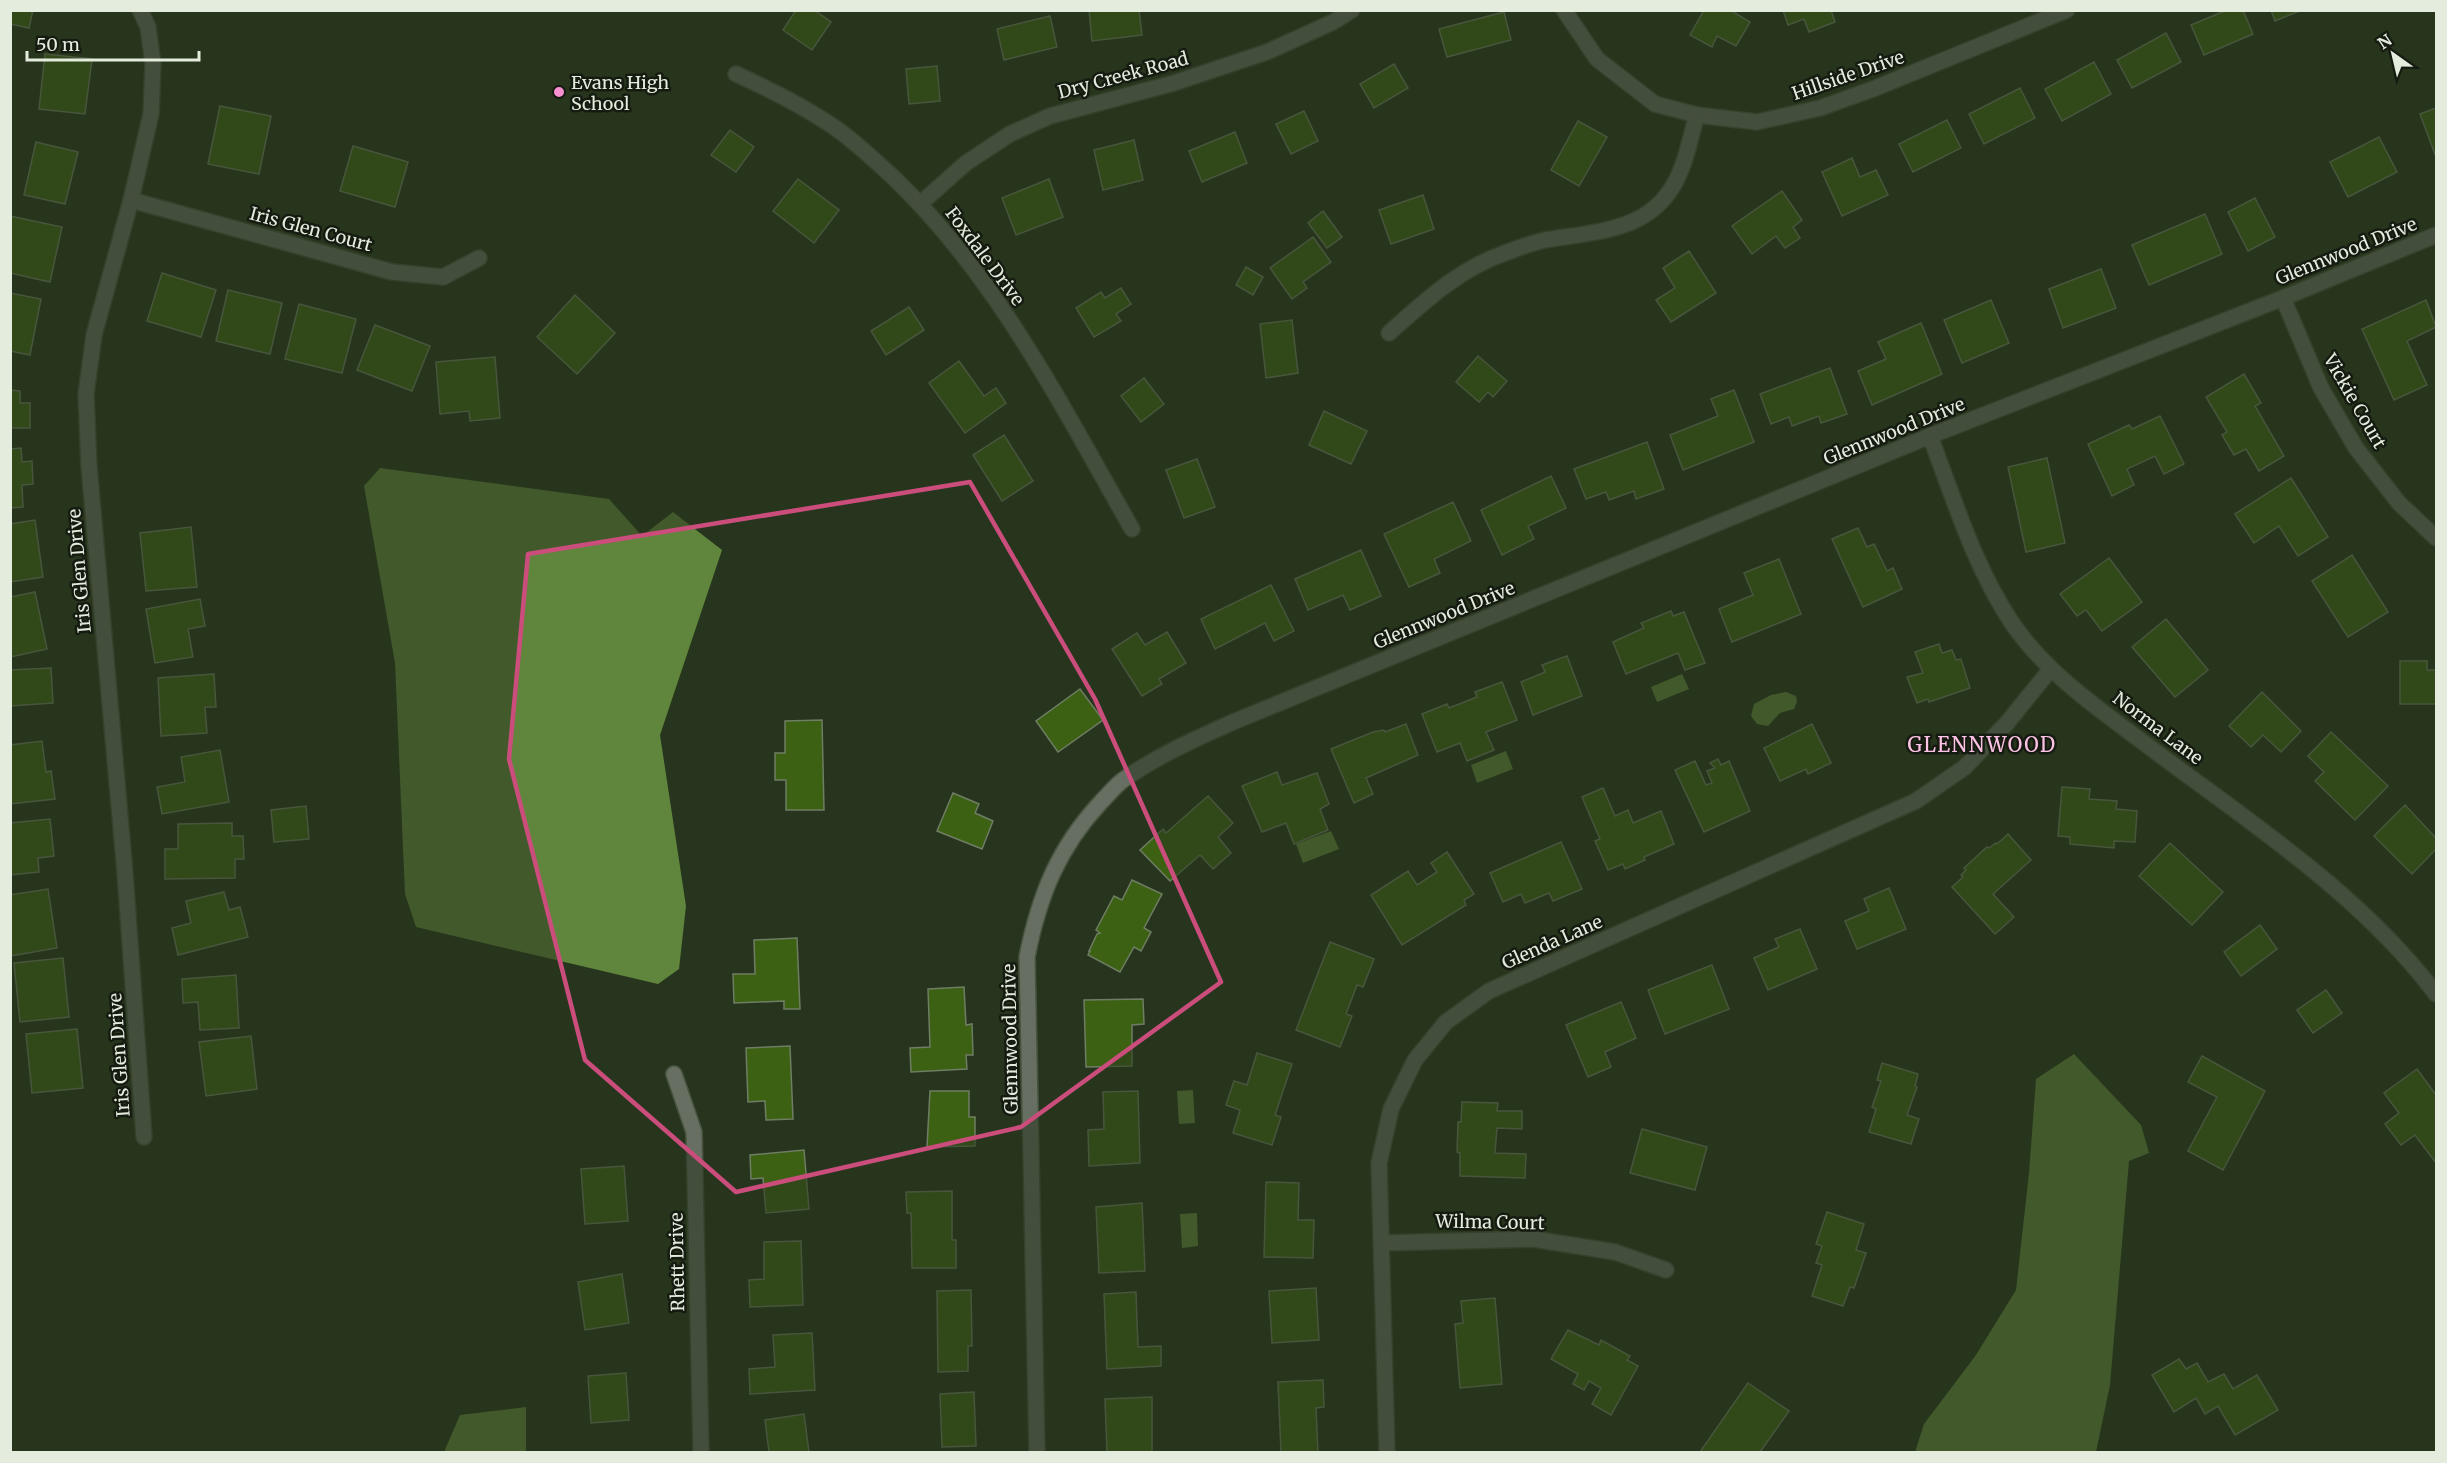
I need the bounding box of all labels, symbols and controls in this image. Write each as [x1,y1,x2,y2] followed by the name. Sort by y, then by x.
[27,24,200,62] scale bar
[2363,24,2423,84] north arrow
[2374,30,2396,53] text: N
[36,33,80,56] text: 50 m
[1789,45,1907,105] street label: Hillside Drive
[1055,46,1191,103] street label: Dry Creek Road
[571,71,669,115] place label: Evans High School
[552,85,566,99] marker: Evans High School
[247,202,375,256] street label: Iris Glen Court
[940,202,1030,310] street label: Foxdale Drive
[2272,212,2420,290] street label: Glennwood Drive
[2318,349,2391,453] street label: Vickie Court
[1820,392,1968,470] street label: Glennwood Drive
[62,508,96,634] street label: Iris Glen Drive
[1370,576,1518,654] street label: Glennwood Drive
[2108,687,2208,769] street label: Norma Lane
[1908,732,2056,757] district label: GLENNWOOD
[1498,910,1606,974] street label: Glenda Lane
[997,964,1023,1114] street label: Glennwood Drive
[103,992,135,1118] street label: Iris Glen Drive
[1434,1210,1545,1234] street label: Wilma Court
[665,1212,689,1312] street label: Rhett Drive

